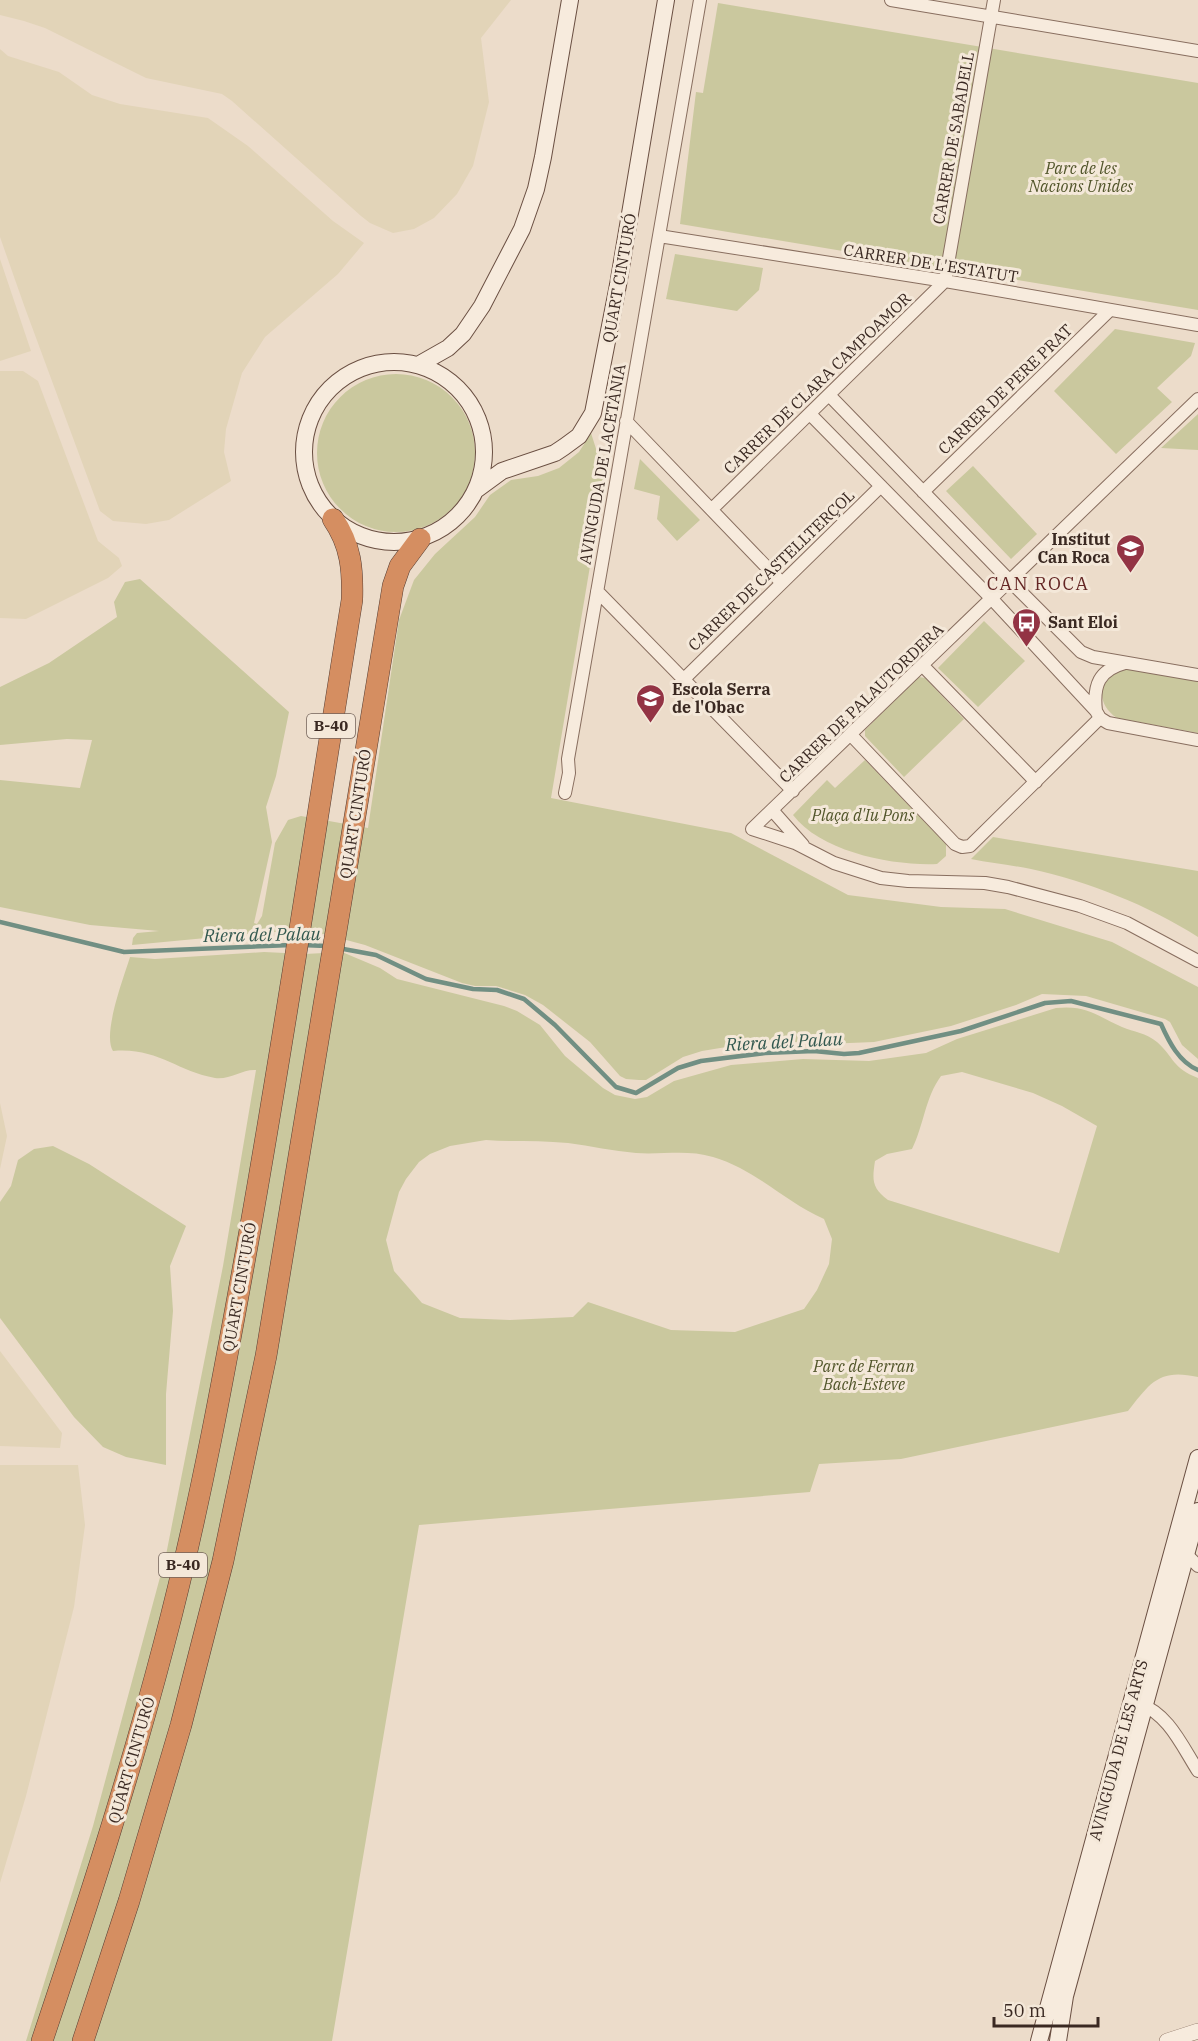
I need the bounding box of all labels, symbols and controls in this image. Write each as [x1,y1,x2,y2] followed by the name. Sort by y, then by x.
[928,50,978,226] street label: CARRER DE SABADELL
[1028,158,1133,196] park label: Parc de les Nacions Unides
[597,212,640,344] street label: QUART CINTURÓ
[842,239,1020,287] street label: CARRER DE L'ESTATUT
[719,288,915,478] street label: CARRER DE CLARA CAMPOAMOR
[934,320,1076,458] street label: CARRER DE PERE PRAT
[574,362,630,566] street label: AVINGUDA DE LACETÀNIA
[684,485,858,655] street label: CARRER DE CASTELLTERÇOL
[1038,529,1110,567] place label: Institut Can Roca
[1115,532,1147,574] school or university icon: Institut Can Roca
[987,572,1089,595] district label: CAN ROCA
[1011,606,1043,648] bus stop icon: Sant Eloi
[1048,612,1118,632] place label: Sant Eloi
[775,619,947,787] street label: CARRER DE PALAUTORDERA
[672,679,771,717] place label: Escola Serra de l'Obac
[635,682,667,724] school or university icon: Escola Serra de l'Obac
[307,714,355,738] road number: B-40
[334,748,375,880] street label: QUART CINTURÓ
[811,805,914,825] park label: Plaça d'Iu Pons
[202,922,322,947] water label: Riera del Palau
[724,1027,844,1056] water label: Riera del Palau
[217,1221,260,1353] street label: QUART CINTURÓ
[812,1356,915,1394] park label: Parc de Ferran Bach-Esteve
[159,1553,207,1577] road number: B-40
[1084,1657,1152,1843] street label: AVINGUDA DE LES ARTS
[102,1694,159,1826] street label: QUART CINTURÓ
[994,1990,1098,2028] scale bar
[1003,1999,1046,2022] text: 50 m

